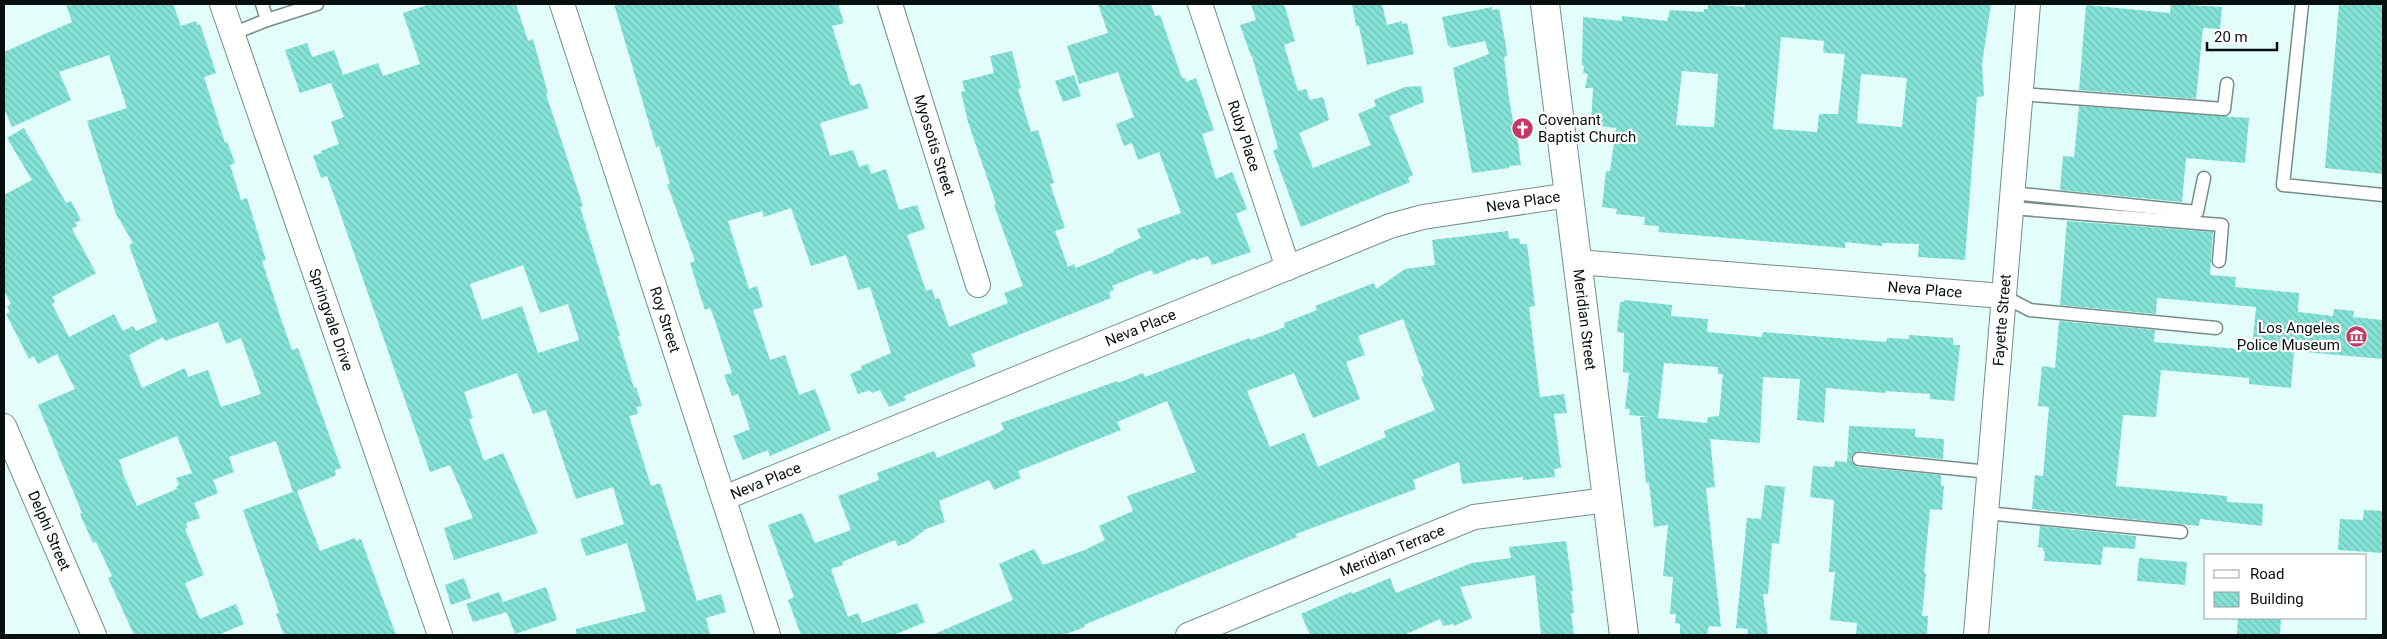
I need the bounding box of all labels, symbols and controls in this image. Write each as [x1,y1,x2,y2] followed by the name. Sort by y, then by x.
[2207,20,2277,52] scale bar
[2214,28,2248,46] text: 20 m
[910,93,958,198] street label: Myosotis Street
[1224,98,1264,174] street label: Ruby Place
[1538,111,1636,146] place label: Covenant Baptist Church
[1510,117,1534,141] church icon: Covenant Baptist Church
[1485,187,1562,216] street label: Neva Place
[305,266,357,373] street label: Springvale Drive
[1569,268,1600,371] street label: Meridian Street
[1989,273,2015,367] street label: Fayette Street
[1887,278,1963,302] street label: Neva Place
[646,284,684,355] street label: Roy Street
[1103,305,1179,350] street label: Neva Place
[2237,319,2340,354] place label: Los Angeles Police Museum
[2344,325,2368,349] museum icon: Los Angeles Police Museum
[728,459,804,503] street label: Neva Place
[24,488,74,573] street label: Delphi Street
[1337,521,1448,580] street label: Meridian Terrace
[2204,554,2367,619] legend
[2250,565,2284,583] text: Road
[2250,590,2304,608] text: Building

